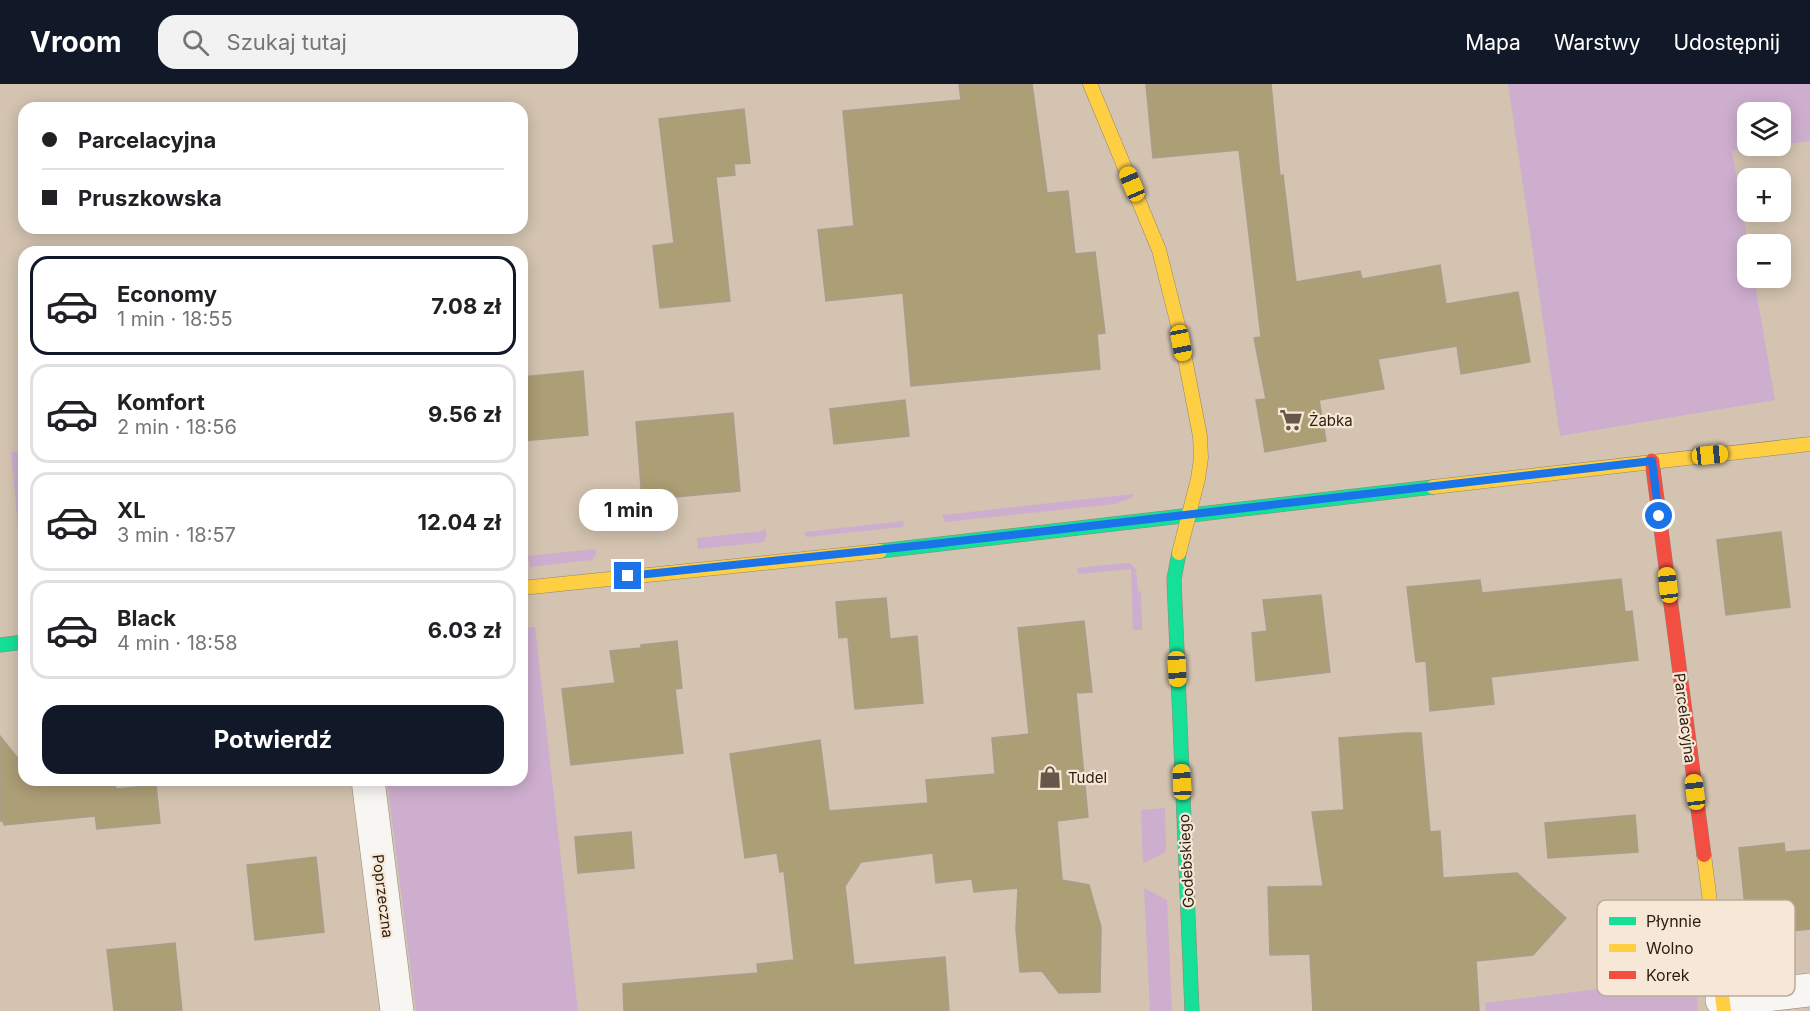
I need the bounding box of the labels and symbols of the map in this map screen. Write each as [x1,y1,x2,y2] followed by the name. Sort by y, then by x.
[1117,164,1147,204] car
[1169,324,1193,362] car
[1278,407,1304,433] supermarket icon: Żabka
[1309,411,1353,430] place label: Żabka
[1691,444,1729,466] car
[578,489,678,531] callout: 1 min
[1645,502,1672,529] route start
[614,562,641,589] route end
[1657,566,1679,604] car
[1167,651,1187,687] car
[1670,672,1700,764] street label: Parcelacyjna
[1037,764,1063,790] shop icon: Tudel
[1172,764,1192,800] car
[1068,768,1107,787] place label: Tudel
[1684,773,1706,811] car
[1174,814,1198,908] street label: Godebskiego
[368,853,398,939] street label: Poprzeczna
[1597,900,1795,996] legend
[1646,911,1701,931] text: Płynnie
[1646,938,1693,958] text: Wolno
[1646,965,1690,985] text: Korek

